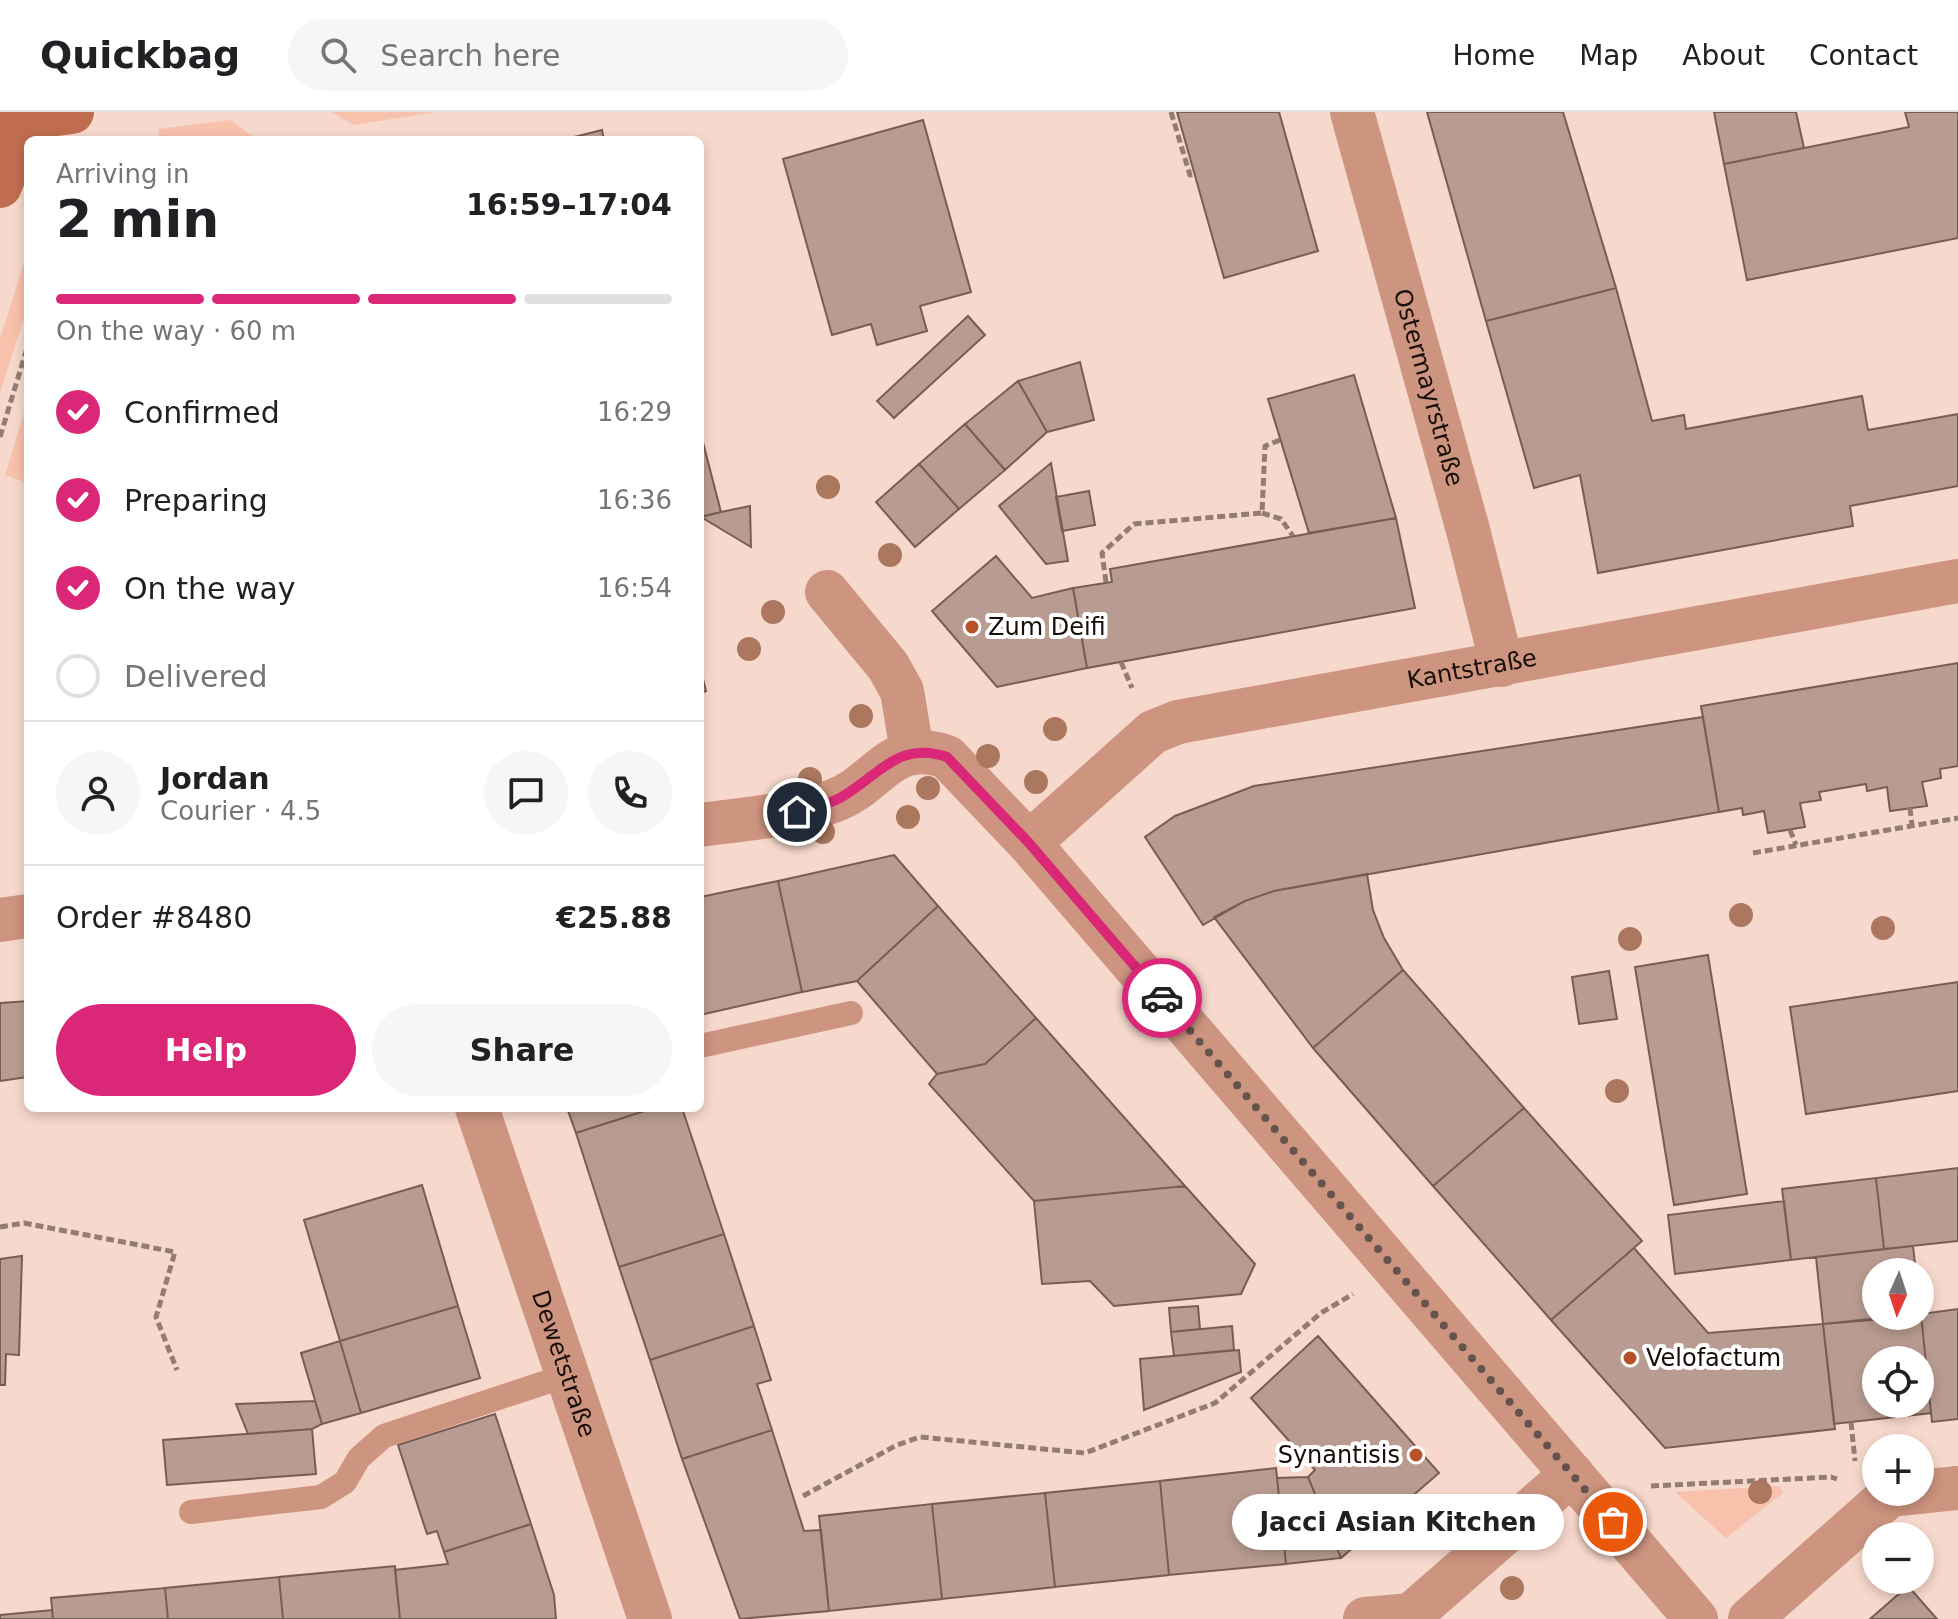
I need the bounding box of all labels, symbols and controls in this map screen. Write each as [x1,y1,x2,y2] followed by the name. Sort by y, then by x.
[288,19,848,91] search box
[40,33,240,77] text: Quickbag
[316,33,360,77] icon: search
[380,38,560,73] text: Search here
[1452,39,1535,72] text: Home
[1579,39,1638,72] text: Map
[1682,39,1765,72] text: About
[1809,39,1918,72] text: Contact
[56,159,190,189] text: Arriving in
[466,187,672,222] text: 16:59–17:04
[56,189,219,249] text: 2 min
[1388,286,1469,489] street label: Ostermayrstraße
[56,316,296,346] text: On the way · 60 m
[56,390,100,434] icon: check
[124,395,280,430] text: Confirmed
[597,397,672,427] text: 16:29
[56,478,100,522] icon: check
[124,483,268,518] text: Preparing
[597,485,672,515] text: 16:36
[56,566,100,610] icon: check
[124,571,296,606] text: On the way
[597,573,672,603] text: 16:54
[988,613,1106,641] place label: Zum Deifi
[963,618,981,636] marker: Zum Deifi
[1405,643,1539,694] street label: Kantstraße
[124,659,268,694] text: Delivered
[56,751,140,835] button: person
[484,751,568,835] button: chat
[588,751,672,835] button: phone
[160,761,270,796] text: Jordan
[763,778,831,846] pin
[775,790,819,834] icon: home
[160,796,321,826] text: Courier · 4.5
[56,900,252,935] text: Order #8480
[556,900,672,935] text: €25.88
[1122,958,1202,1038] courier
[1140,976,1184,1020] icon: car
[56,1004,356,1096] button: Help
[372,1004,672,1096] button: Share
[1862,1258,1934,1330] north arrow
[1862,1258,1934,1594] map controls
[526,1287,601,1441] street label: Dewetstraße
[1646,1344,1781,1372] place label: Velofactum
[1862,1346,1934,1418] button: locate
[1621,1349,1639,1367] marker: Velofactum
[1862,1434,1934,1506] button: +
[1278,1441,1400,1469] place label: Synantisis
[1407,1446,1425,1464] marker: Synantisis
[1579,1488,1647,1556] pin
[1233,1494,1565,1550] callout: Jacci Asian Kitchen
[1591,1500,1635,1544] icon: bag
[1259,1507,1537,1537] text: Jacci Asian Kitchen
[1862,1522,1934,1594] button: −

